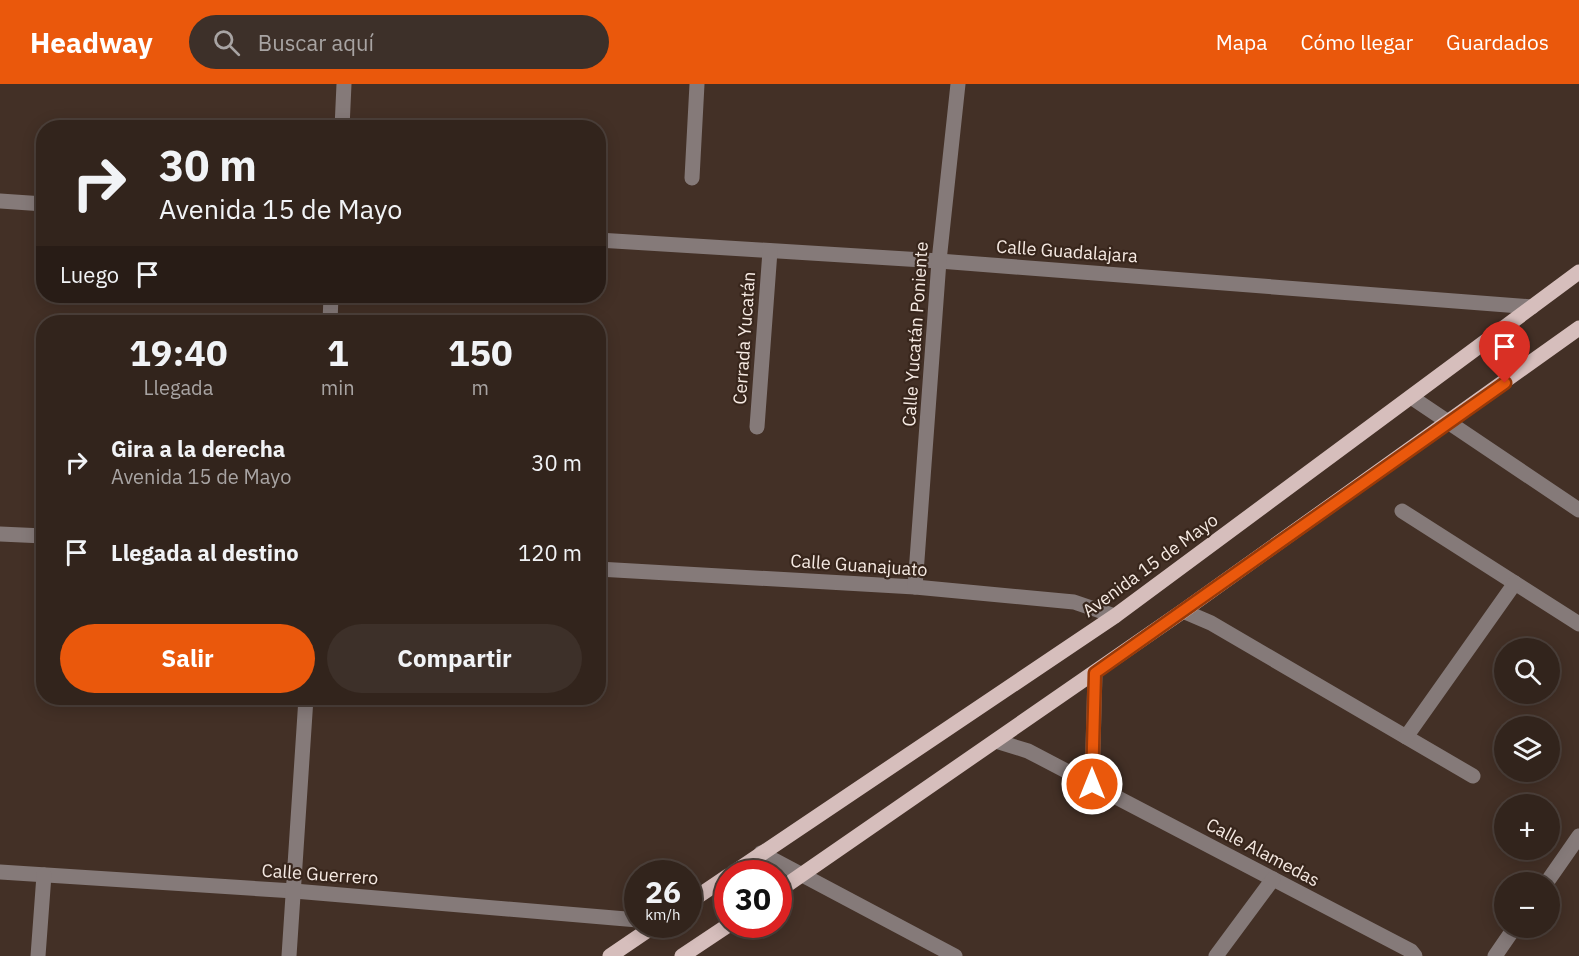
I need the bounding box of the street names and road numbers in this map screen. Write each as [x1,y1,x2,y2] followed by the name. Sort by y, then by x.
[995,235,1139,267] street label: Calle Guadalajara
[897,240,933,427] street label: Calle Yucatán Poniente
[728,271,760,405] street label: Cerrada Yucatán
[1078,508,1222,622] street label: Avenida 15 de Mayo
[790,549,928,581] street label: Calle Guanajuato
[1202,812,1324,892] street label: Calle Alamedas
[261,858,379,890] street label: Calle Guerrero

